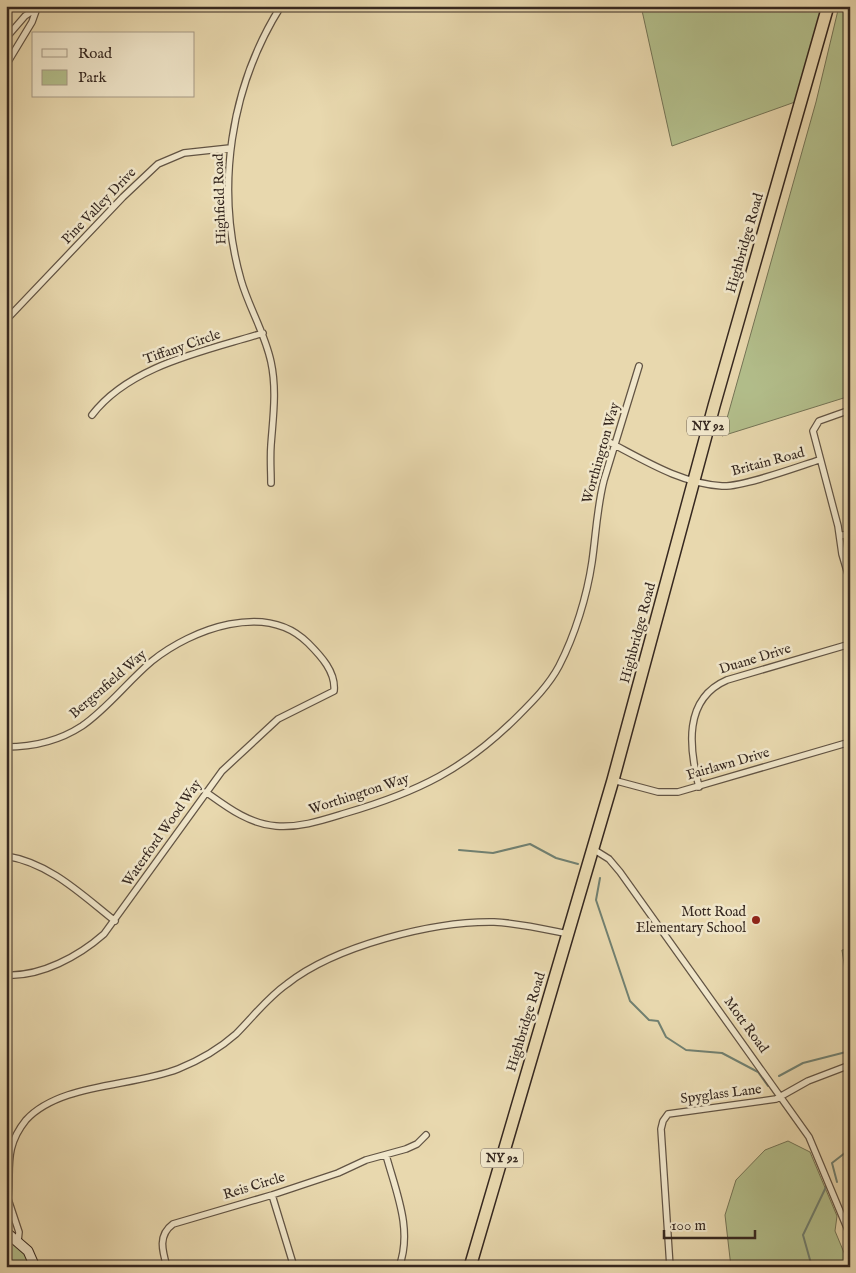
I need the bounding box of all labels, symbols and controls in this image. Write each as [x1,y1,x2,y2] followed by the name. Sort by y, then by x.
[32,32,195,98] legend
[78,44,113,63] text: Road
[78,68,108,87] text: Park
[209,153,231,245] street label: Highfield Road
[58,163,140,248] street label: Pine Valley Drive
[722,190,768,295] street label: Highbridge Road
[141,325,224,369] street label: Tiffany Circle
[578,400,624,506] street label: Worthington Way
[687,416,729,436] road number: NY 92
[730,443,807,480] street label: Britain Road
[616,580,660,685] street label: Highbridge Road
[717,639,794,678] street label: Duane Drive
[66,645,150,722] street label: Bergenfield Way
[684,743,772,784] street label: Fairlawn Drive
[307,769,412,819] street label: Worthington Way
[118,776,206,890] street label: Waterford Wood Way
[636,903,747,937] place label: Mott Road Elementary School
[750,914,762,926] marker: Mott Road Elementary School
[502,969,550,1074] street label: Highbridge Road
[720,993,773,1057] street label: Mott Road
[679,1080,763,1108] street label: Spyglass Lane
[481,1148,523,1168] road number: NY 92
[221,1168,288,1204] street label: Reis Circle
[664,1208,755,1240] scale bar
[671,1216,707,1235] text: 100 m

